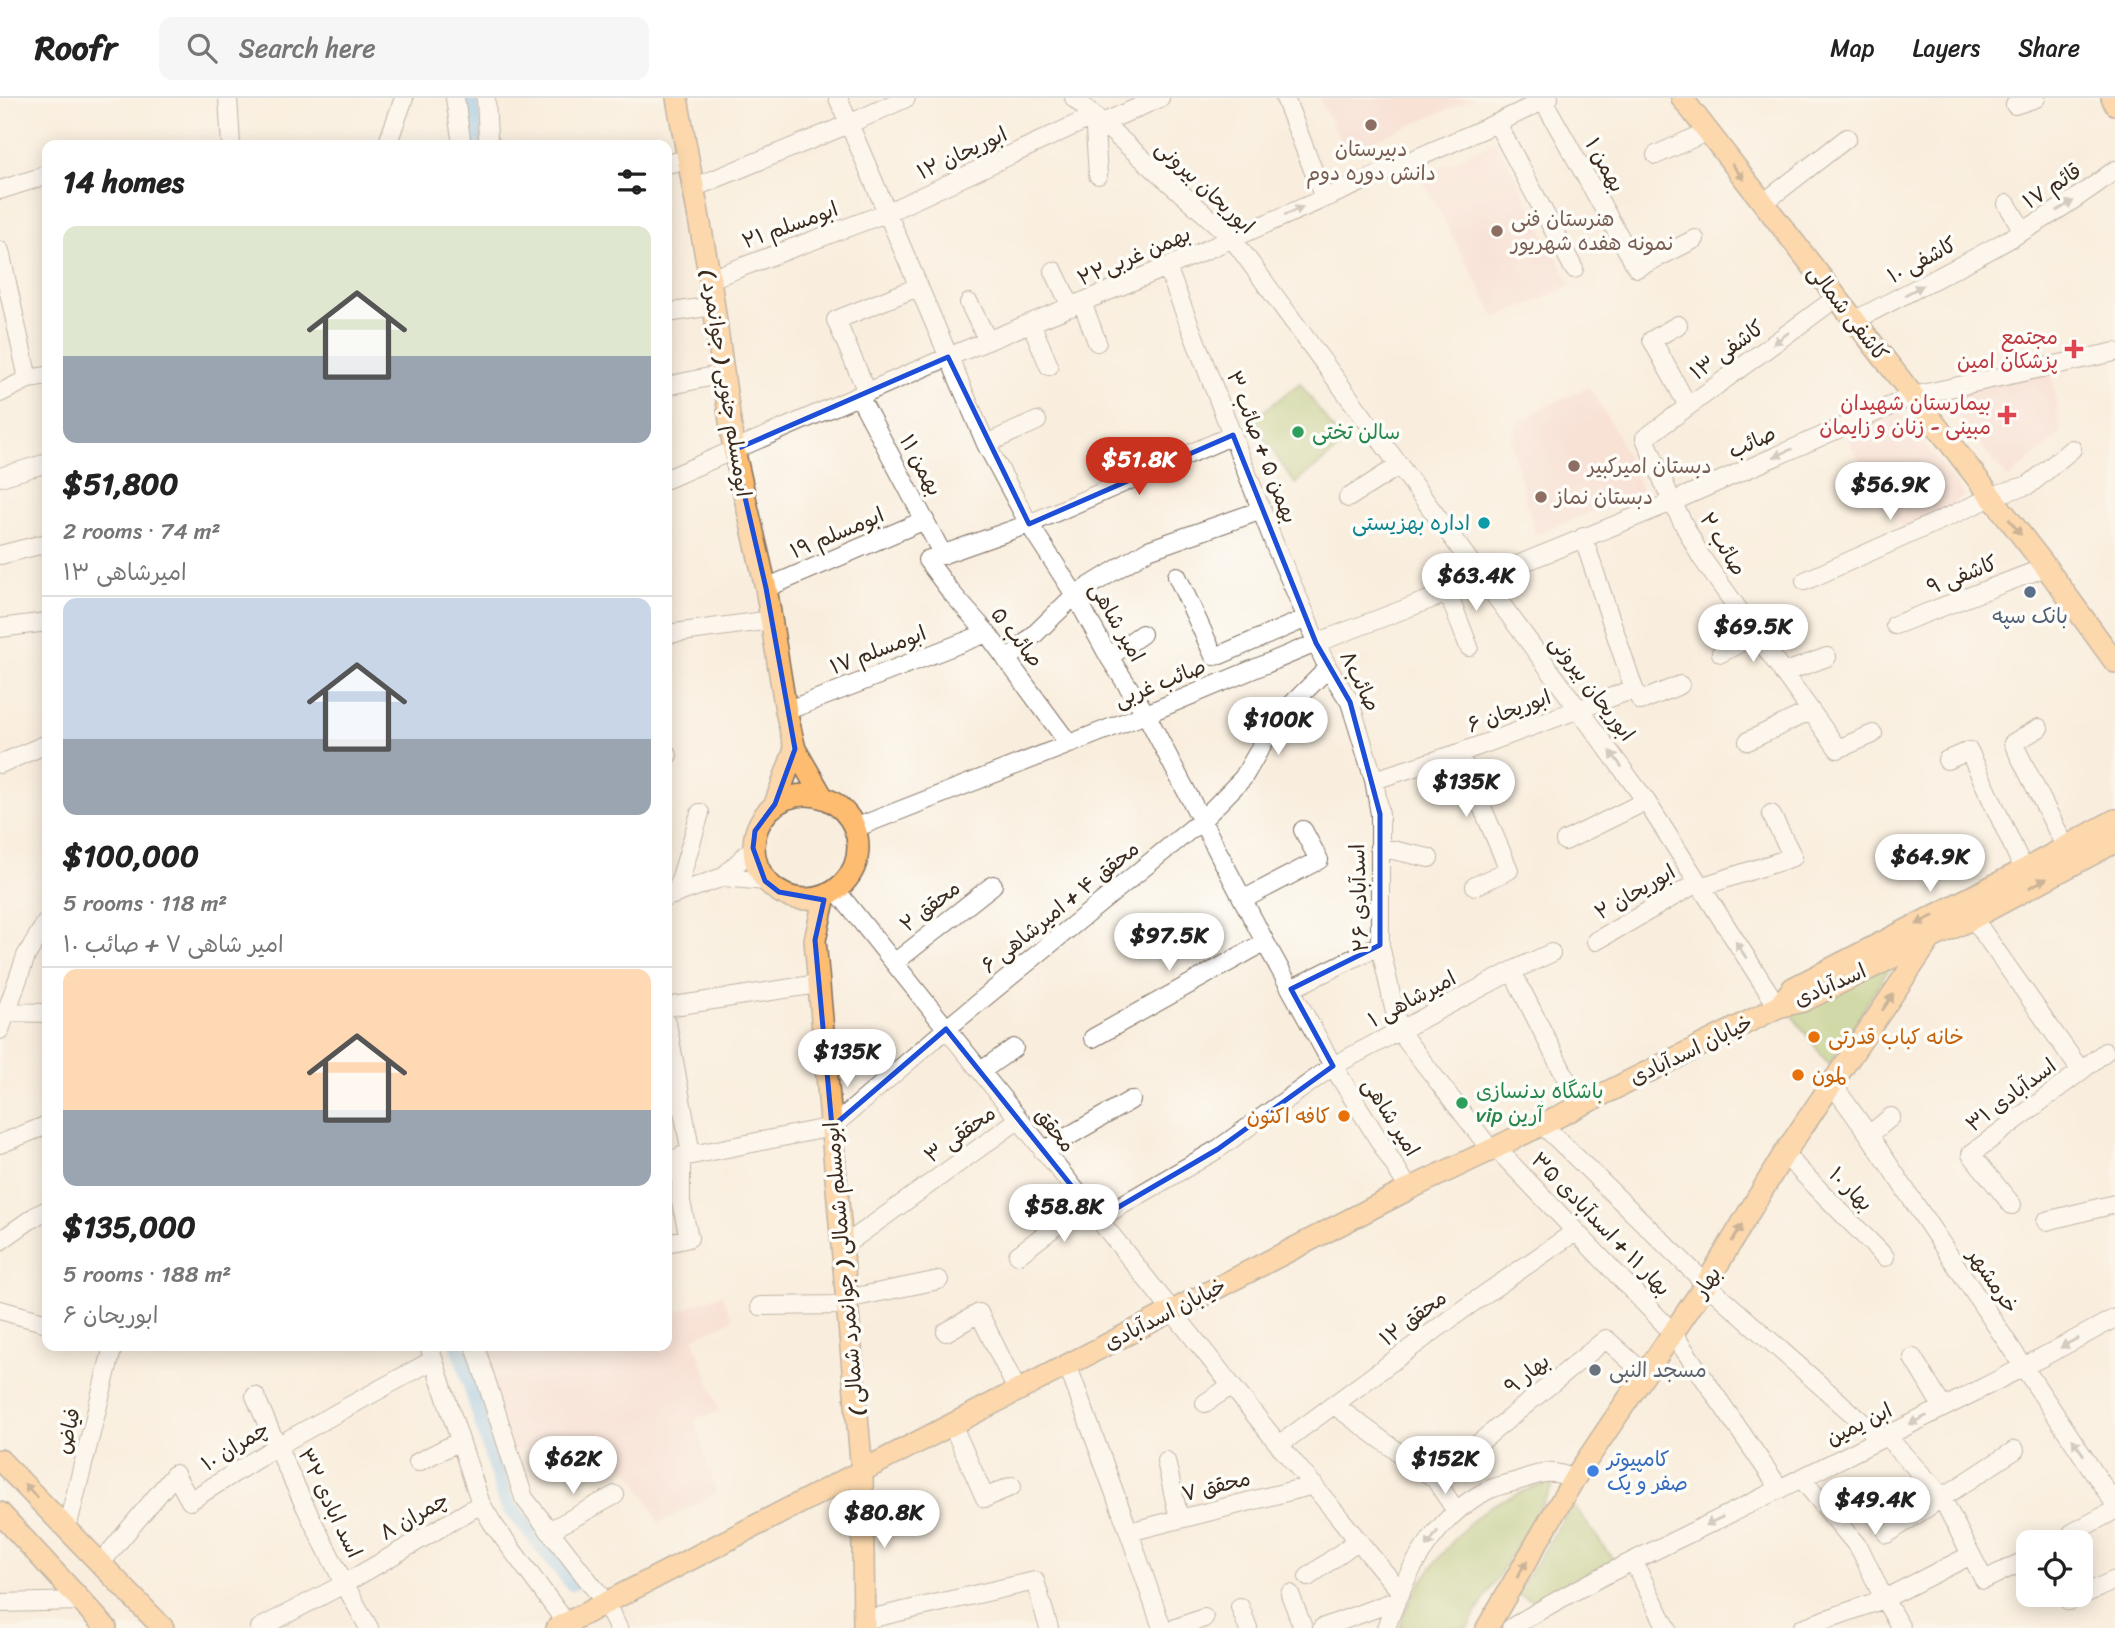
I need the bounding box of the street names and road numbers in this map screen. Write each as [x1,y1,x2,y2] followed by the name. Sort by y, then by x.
[910,115,1014,191] street label: ابوریحان ۱۲
[1146,130,1264,244] street label: ابوریحان بیرونی
[1574,130,1636,200] street label: بهمن ۱
[2015,153,2089,219] street label: قائم ۱۷
[736,190,844,260] street label: ابومسلم ۲۱
[1071,215,1197,297] street label: ۲۲بهمن غربی
[1880,226,1964,294] street label: کاشفی ۱۰
[1797,256,1899,370] street label: کاشفی شمالی
[689,266,763,500] street label: ابومسلم جنوبی ( جوانمرد )
[1681,310,1773,390] street label: کاشفی ۱۳
[1215,365,1309,529] street label: بهمن ۵ + صائب ۳
[1722,415,1782,469] street label: صائب
[889,427,953,503] street label: بهمن ۱۱
[784,496,890,570] street label: ابومسلم ۱۹
[1689,505,1757,583] street label: صائب ۲
[1921,544,2003,606] street label: کاشفی ۹
[1079,574,1155,670] street label: امیر شاهی
[981,598,1053,676] street label: صائب ۵
[824,614,932,686] street label: ابومسلم ۱۷
[1539,626,1645,750] street label: ابوریحان بیرونی
[1329,644,1391,718] street label: صائب۸
[1108,647,1212,719] street label: صائب غربی
[1462,678,1556,744] street label: ابوریحان ۶
[972,831,1148,983] street label: محقق ۴ + امیرشاهی ۶
[1338,843,1380,953] street label: اسدآبادی ۲۶
[1587,853,1683,931] street label: ابوریحان ۲
[891,870,969,942] street label: محقق ۲
[1787,952,1873,1018] street label: اسدآبادی
[1361,960,1463,1038] street label: امیرشاهی ۱
[1623,1004,1759,1096] street label: خیابان اسدآبادی
[1957,1048,2065,1142] street label: اسدآبادی ۳۱
[1352,1070,1430,1164] street label: امیر شاهی
[916,1095,1004,1173] street label: محققی ۳
[1025,1099,1085,1161] street label: محقق
[812,1120,876,1418] street label: ابومسلم شمالی ( جوانمرد شمالی )
[1521,1143,1681,1305] street label: بهار ۱۱ + اسدآبادی ۳۵
[1819,1157,1883,1221] street label: بهار ۱۰
[1956,1239,2029,1322] street label: خرمشهر
[1681,1258,1732,1307] street label: بهار
[1097,1267,1233,1361] street label: خیابان اسدآبادی
[1371,1280,1455,1356] street label: محقق ۱۲
[1495,1343,1559,1405] street label: بهار ۹
[1819,1392,1899,1456] street label: ابن یمین
[44,1404,92,1458] street label: فیاض
[193,1410,277,1482] street label: چمران ۱۰
[287,1441,373,1565] street label: اسد ابادی ۳۲
[1177,1459,1255,1513] street label: محقق ۷
[372,1481,456,1551] street label: چمران ۸

